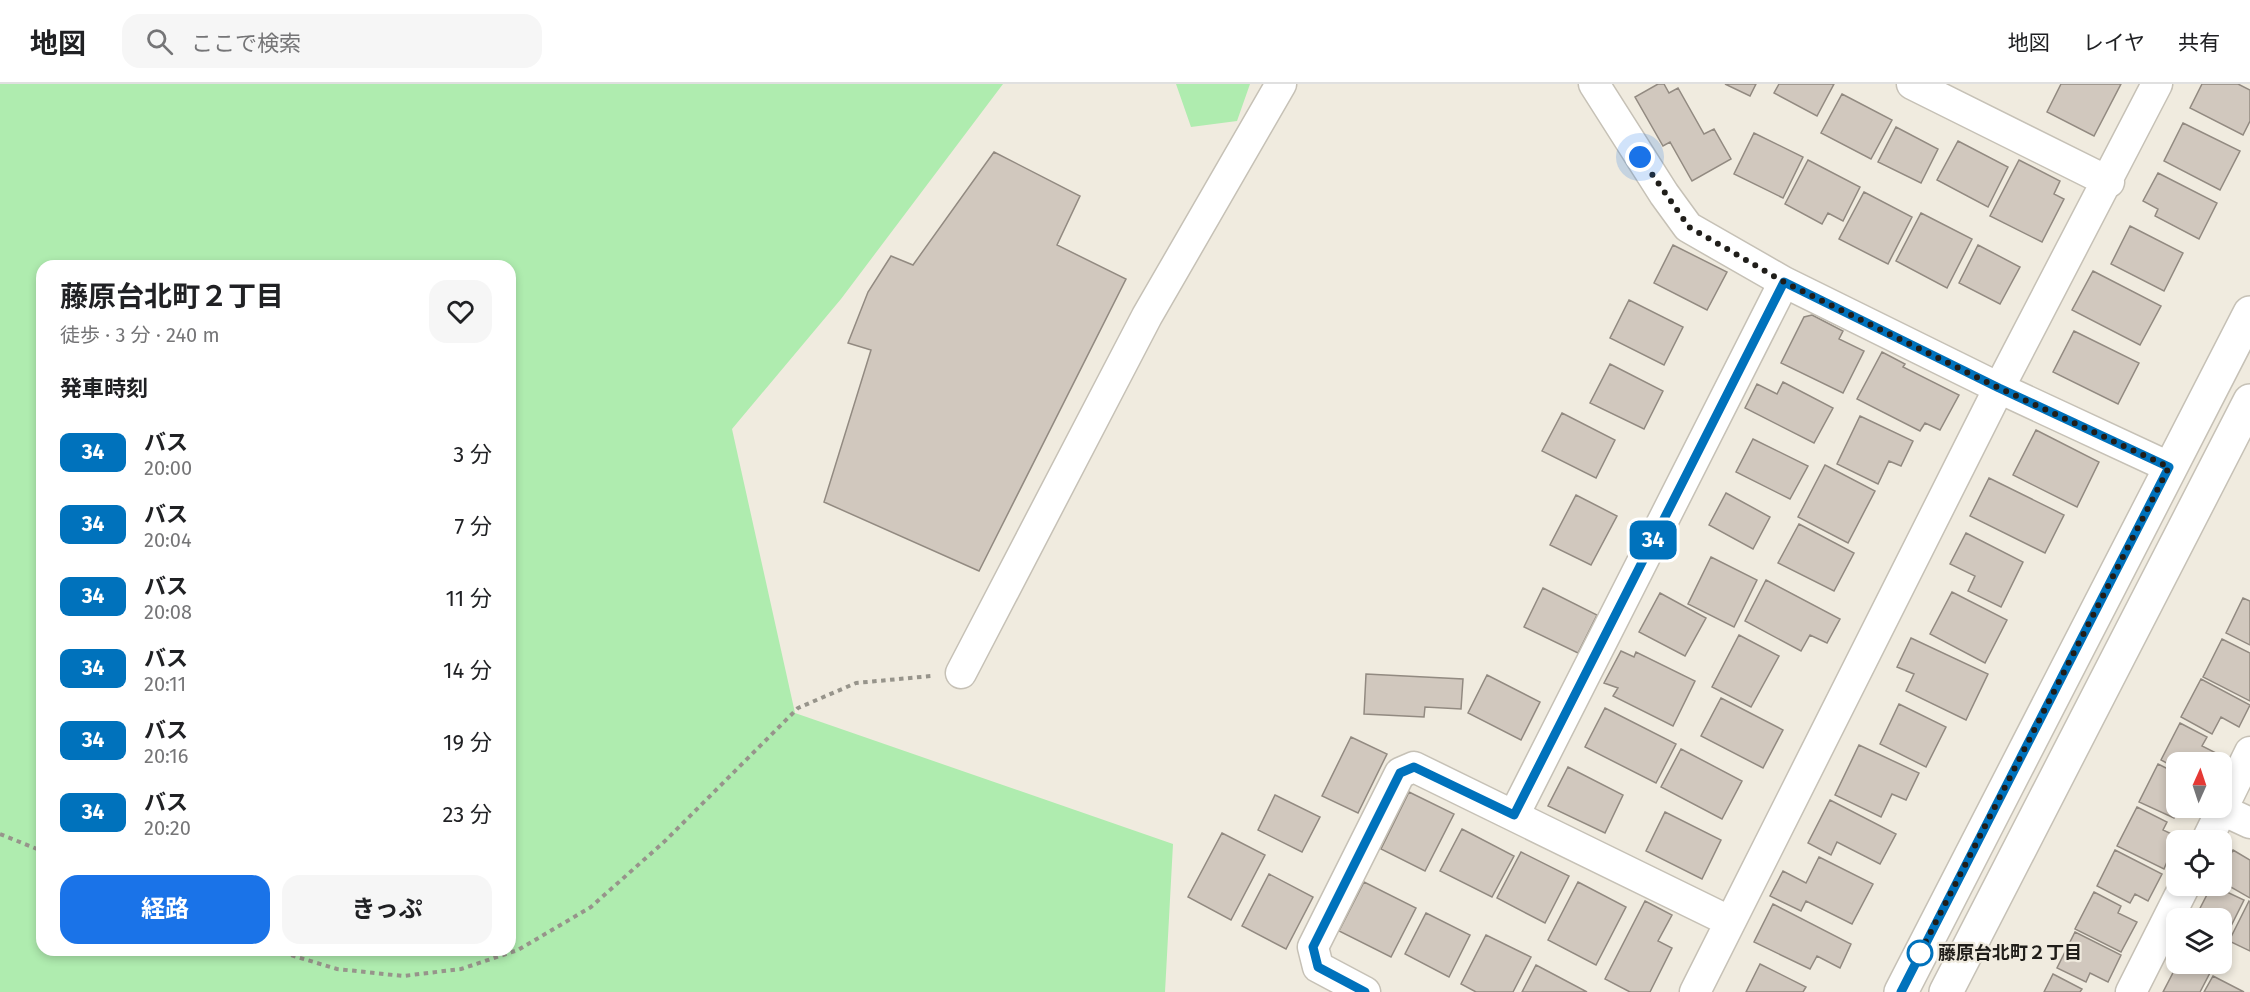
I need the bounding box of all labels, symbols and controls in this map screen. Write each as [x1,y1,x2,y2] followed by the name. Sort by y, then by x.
[122,14,542,68] search box
[143,25,176,58] icon: search
[30,27,86,60] text: 地図
[191,30,301,57] text: ここで検索
[2008,30,2050,56] text: 地図
[2083,30,2145,56] text: レイヤ
[2178,30,2220,56] text: 共有
[1625,142,1655,172] your location
[60,280,284,313] text: 藤原台北町２丁目
[429,280,492,343] button: heart
[60,323,220,347] text: 徒歩 · 3 分 · 240 m
[60,375,148,402] text: 発車時刻
[144,429,188,456] text: バス
[82,439,104,465] text: 34
[453,441,492,468] text: 3 分
[144,456,192,480] text: 20:00
[144,501,188,528] text: バス
[82,511,104,537] text: 34
[454,513,492,540] text: 7 分
[1626,520,1680,560] line badge: 34
[1642,527,1664,553] text: 34
[144,528,192,552] text: 20:04
[144,573,188,600] text: バス
[82,583,104,609] text: 34
[445,585,492,612] text: 11 分
[144,600,192,624] text: 20:08
[144,645,188,672] text: バス
[82,655,104,681] text: 34
[443,657,492,684] text: 14 分
[144,672,186,696] text: 20:11
[144,717,188,744] text: バス
[82,727,104,753] text: 34
[443,729,492,756] text: 19 分
[144,744,188,768] text: 20:16
[2166,752,2232,818] north arrow
[2166,752,2232,974] map controls
[144,789,188,816] text: バス
[82,799,104,825] text: 34
[442,801,492,828] text: 23 分
[144,816,191,840] text: 20:20
[2166,830,2232,896] button: locate
[60,875,270,944] button: 経路
[282,875,492,944] button: きっぷ
[2166,908,2232,974] button: layers
[1907,940,1933,966] marker: 藤原台北町２丁目
[1938,942,2082,964] place label: 藤原台北町２丁目

